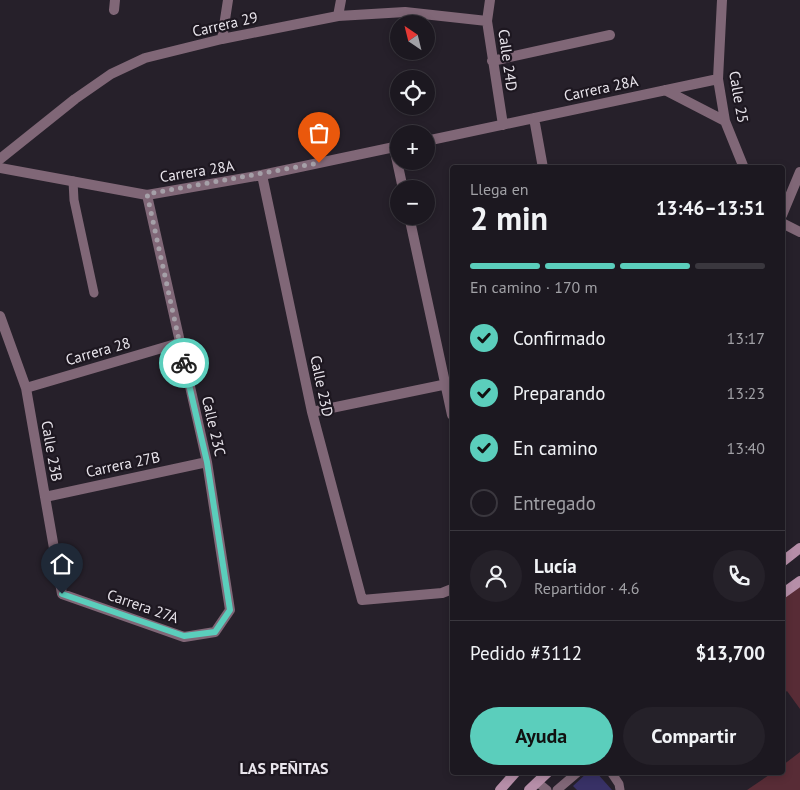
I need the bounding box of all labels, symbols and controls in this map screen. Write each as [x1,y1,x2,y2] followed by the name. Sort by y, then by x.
[190,7,260,41] street label: Carrera 29
[390,15,435,60] north arrow
[390,15,435,225] map controls
[494,28,522,92] street label: Calle 24D
[725,69,753,125] street label: Calle 25
[390,70,435,115] button: locate
[562,71,640,105] street label: Carrera 28A
[298,112,340,163] pin
[305,119,333,147] icon: bag
[390,125,435,170] button: +
[158,156,236,186] street label: Carrera 28A
[470,179,529,199] text: Llega en
[390,180,435,225] button: −
[656,196,765,220] text: 13:46–13:51
[470,197,548,239] text: 2 min
[470,277,598,297] text: En camino · 170 m
[470,324,498,352] icon: check
[513,326,606,350] text: Confirmado
[727,328,765,348] text: 13:17
[63,333,133,369] street label: Carrera 28
[159,338,209,388] courier
[170,349,198,377] icon: bike
[306,354,338,418] street label: Calle 23D
[470,379,498,407] icon: check
[513,381,605,405] text: Preparando
[727,383,765,403] text: 13:23
[198,394,230,458] street label: Calle 23C
[37,419,67,483] street label: Calle 23B
[470,434,498,462] icon: check
[513,436,598,460] text: En camino
[727,438,765,458] text: 13:40
[84,447,162,481] street label: Carrera 27B
[513,491,596,515] text: Entregado
[41,543,83,594] pin
[48,550,76,578] icon: home
[470,550,522,602] button: person
[713,550,765,602] button: phone
[534,554,577,578] text: Lucía
[534,578,639,598] text: Repartidor · 4.6
[105,585,181,627] street label: Carrera 27A
[470,641,582,665] text: Pedido #3112
[696,641,765,665] text: $13,700
[470,707,613,765] button: Ayuda
[623,707,765,765] button: Compartir
[239,758,329,778] district label: LAS PEÑITAS

